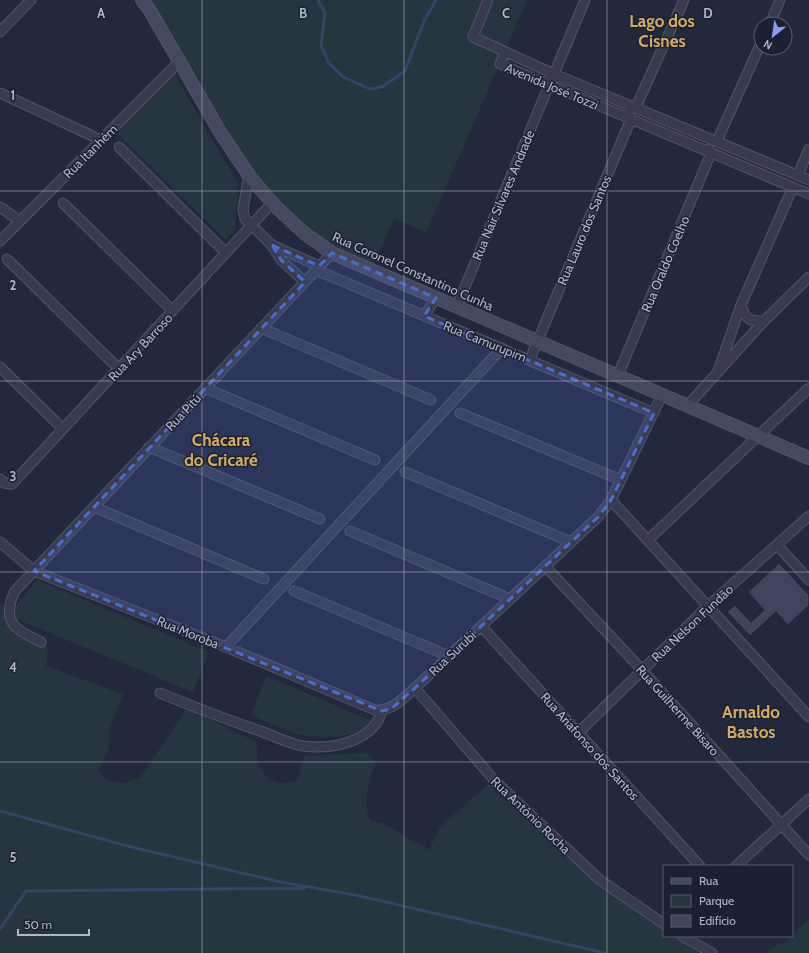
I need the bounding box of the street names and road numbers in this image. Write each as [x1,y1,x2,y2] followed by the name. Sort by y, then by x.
[503,59,601,113] street label: Avenida José Tozzi
[60,121,120,181] street label: Rua Itanhém
[468,127,538,263] street label: Rua Nair Silvares Andrade
[554,172,615,287] street label: Rua Lauro dos Santos
[638,213,692,315] street label: Rua Oraldo Coelho
[330,228,497,314] street label: Rua Coronel Constantino Cunha
[104,310,176,384] street label: Rua Ary Barroso
[441,317,529,365] street label: Rua Camurupim
[162,390,204,434] street label: Rua Pitú
[648,581,736,665] street label: Rua Nelson Fundão
[155,612,222,652] street label: Rua Moroba
[425,627,479,679] street label: Rua Surubi
[633,661,723,759] street label: Rua Guilherme Bisaro
[537,689,643,804] street label: Rua Ariafonso dos Santos
[488,773,575,858] street label: Rua Antônio Rocha

